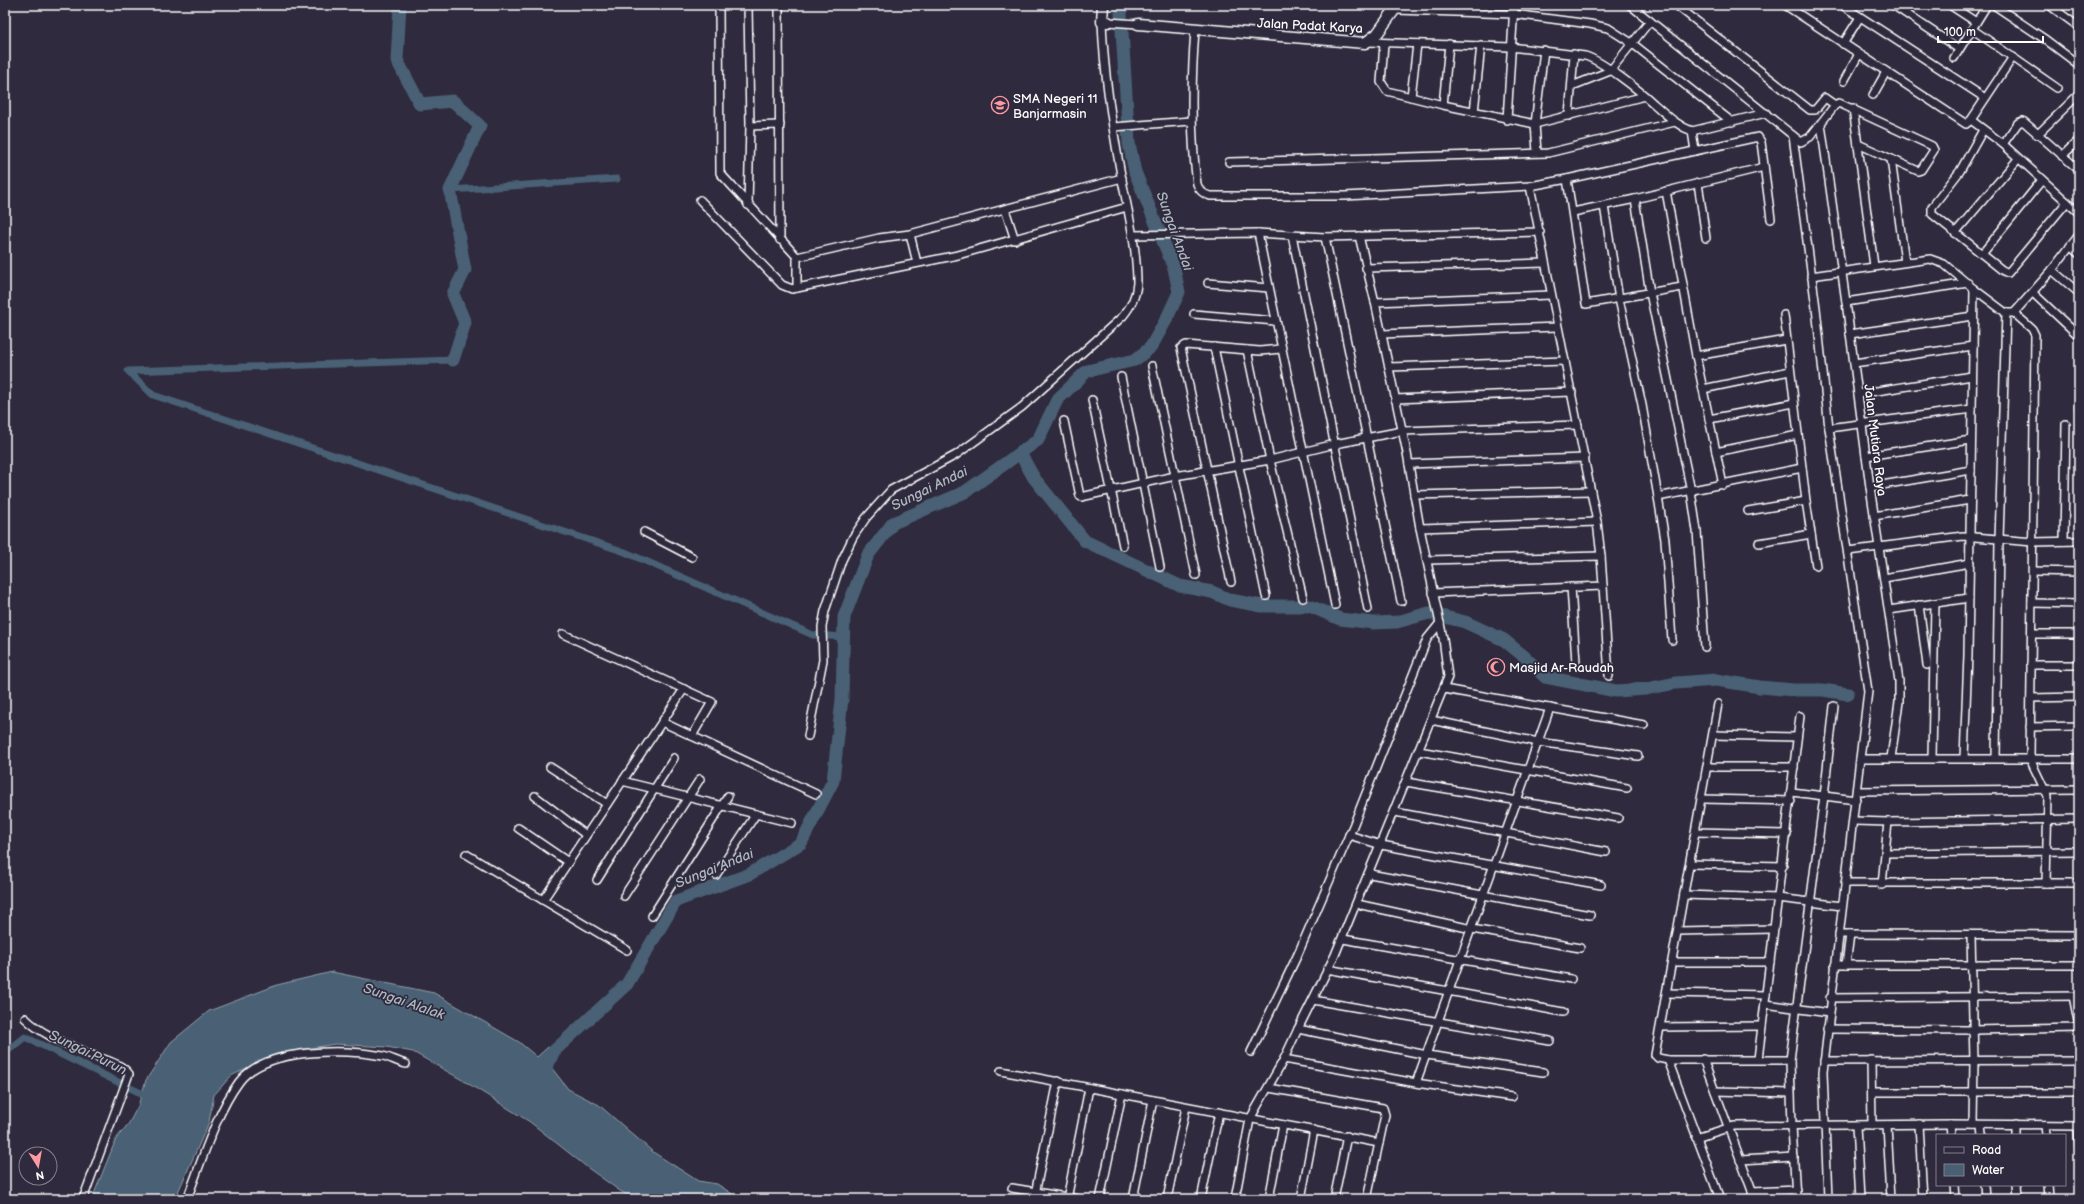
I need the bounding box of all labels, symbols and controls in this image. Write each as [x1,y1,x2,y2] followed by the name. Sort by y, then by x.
[1257,15,1363,37] street label: Jalan Padat Karya
[1938,18,2043,44] scale bar
[1944,25,1976,40] text: 100 m
[1013,91,1098,122] place label: SMA Negeri 11 Banjarmasin
[990,95,1010,115] school or university icon: SMA Negeri 11 Banjarmasin
[1152,189,1197,274] water label: Sungai Andai
[1860,383,1890,497] street label: Jalan Mutiara Raya
[888,462,971,514] water label: Sungai Andai
[1486,657,1506,677] mosque icon: Masjid Ar-Raudah
[1509,660,1614,676] place label: Masjid Ar-Raudah
[673,845,757,892] water label: Sungai Andai
[361,980,448,1024] water label: Sungai Alalak
[46,1026,130,1079] water label: Sungai Purun
[1936,1134,2066,1186] legend
[1972,1143,2001,1158] text: Road
[18,1146,58,1186] north arrow
[1972,1163,2004,1178] text: Water
[35,1168,45,1182] text: N

